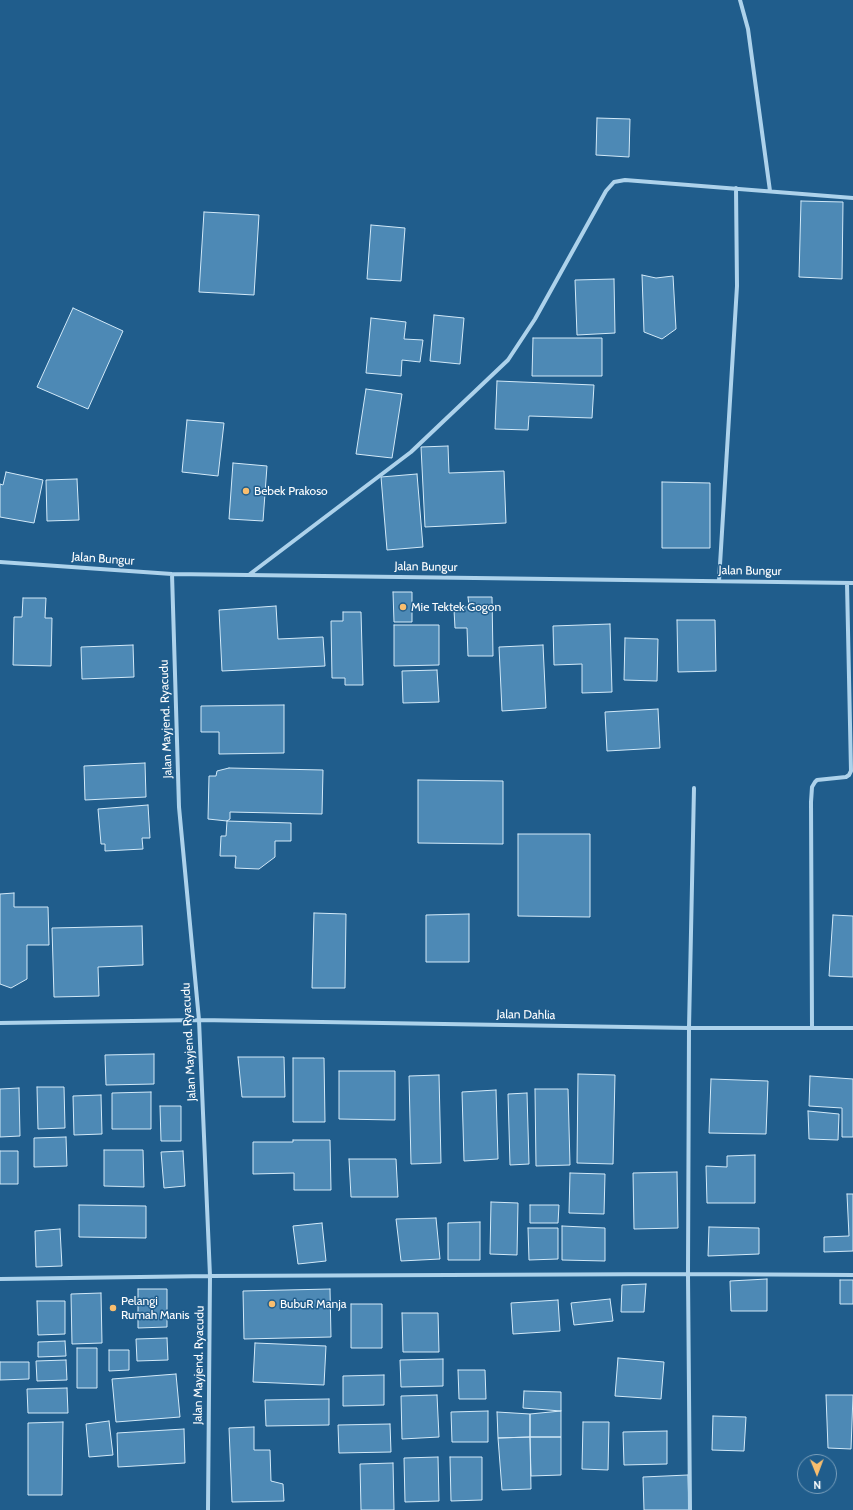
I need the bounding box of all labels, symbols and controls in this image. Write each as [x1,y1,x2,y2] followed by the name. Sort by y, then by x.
[254,484,328,498] place label: Bebek Prakoso
[241,486,251,496] marker: Bebek Prakoso
[71,550,135,568] street label: Jalan Bungur
[394,559,458,575] street label: Jalan Bungur
[718,563,782,579] street label: Jalan Bungur
[411,600,501,614] place label: Mie Tektek Gogon
[398,602,408,612] marker: Mie Tektek Gogon
[157,659,175,779] street label: Jalan Mayjend. Ryacudu
[179,982,199,1102] street label: Jalan Mayjend. Ryacudu
[497,1007,555,1023] street label: Jalan Dahlia
[121,1294,190,1322] place label: Pelangi Rumah Manis
[280,1297,347,1311] place label: BubuR Manja
[267,1299,277,1309] marker: BubuR Manja
[108,1303,118,1313] marker: Pelangi Rumah Manis
[191,1305,207,1425] street label: Jalan Mayjend. Ryacudu
[797,1454,837,1494] north arrow
[813,1478,821,1492] text: N

